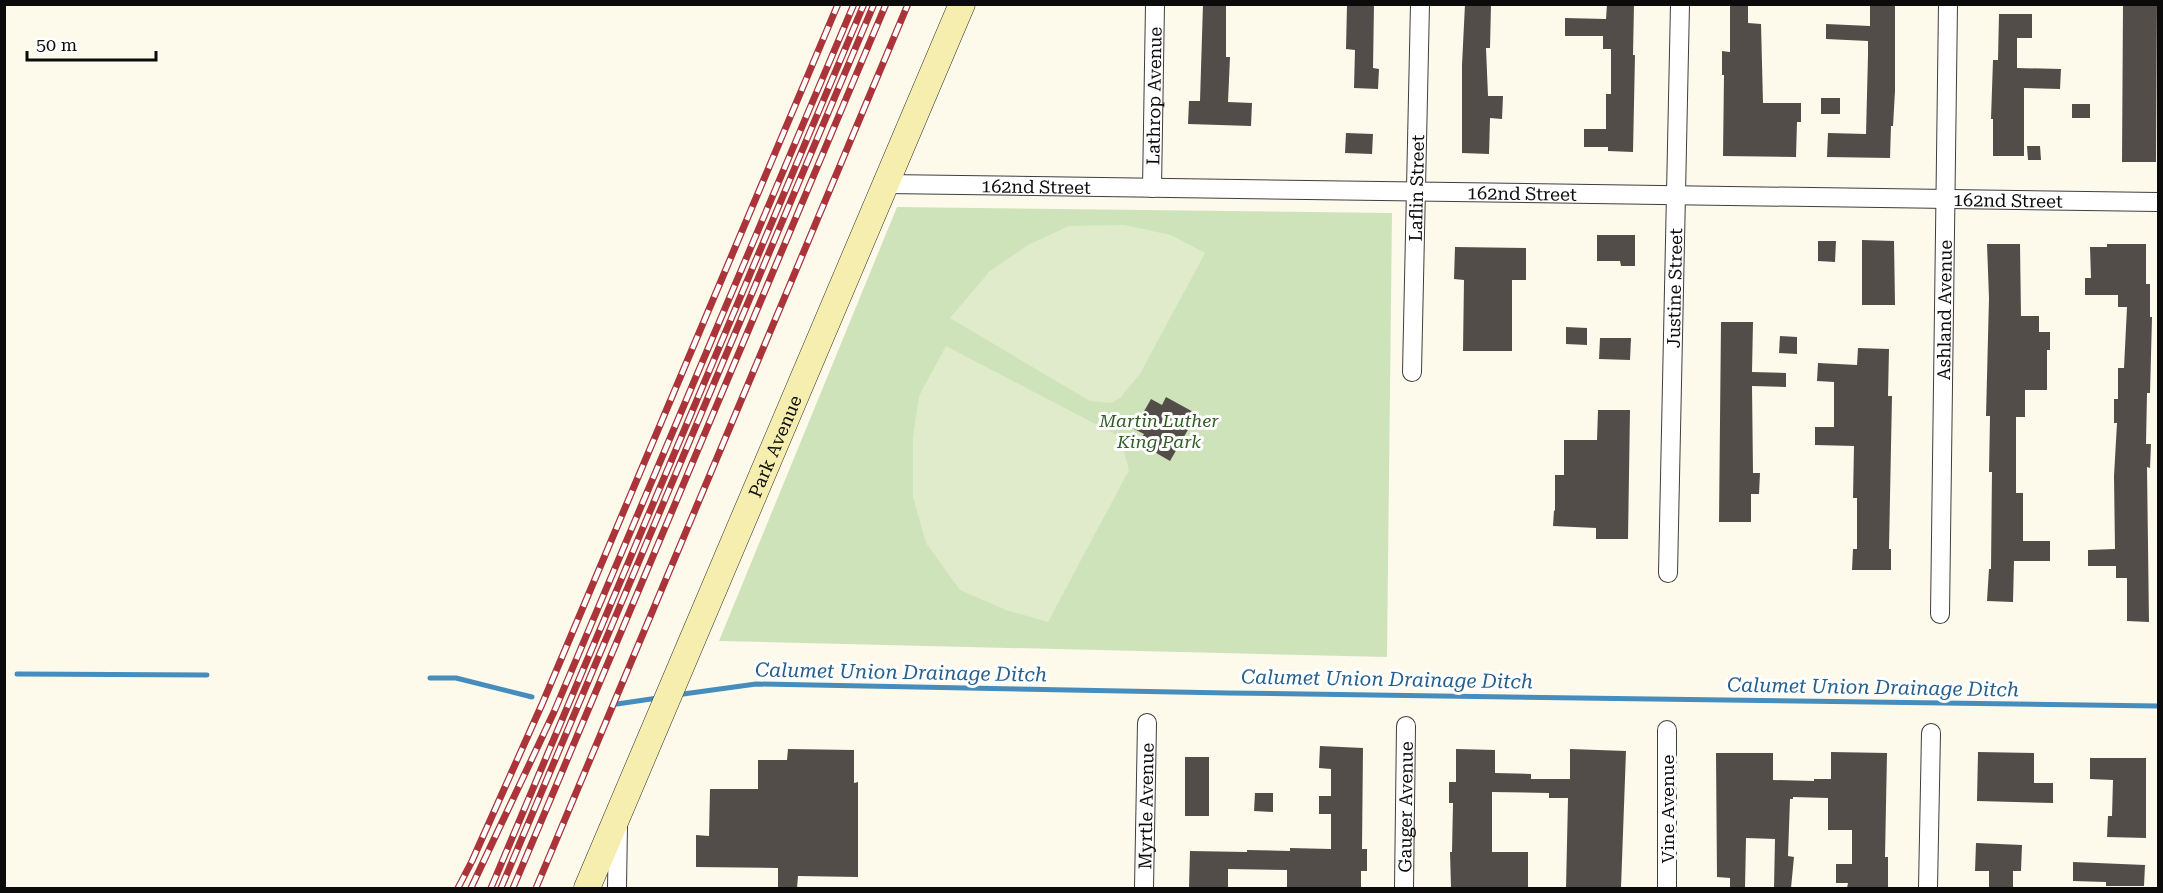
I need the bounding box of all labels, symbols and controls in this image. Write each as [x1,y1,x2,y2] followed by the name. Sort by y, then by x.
[27,24,156,62] scale bar
[1142,27,1165,165] street label: Lathrop Avenue
[36,34,77,55] text: 50 m
[1404,134,1428,242] street label: Laflin Street
[981,175,1091,197] street label: 162nd Street
[1467,182,1577,204] street label: 162nd Street
[1953,189,2063,211] street label: 162nd Street
[1662,228,1686,348] street label: Justine Street
[1933,240,1955,380] street label: Ashland Avenue
[744,392,805,500] street label: Park Avenue
[1098,410,1219,452] park label: Martin Luther King Park
[755,657,1047,687] water label: Calumet Union Drainage Ditch
[1241,664,1533,694] water label: Calumet Union Drainage Ditch
[1727,672,2019,702] water label: Calumet Union Drainage Ditch
[1394,741,1416,873] street label: Gauger Avenue
[1134,742,1157,870] street label: Myrtle Avenue
[1657,754,1678,863] street label: Vine Avenue

